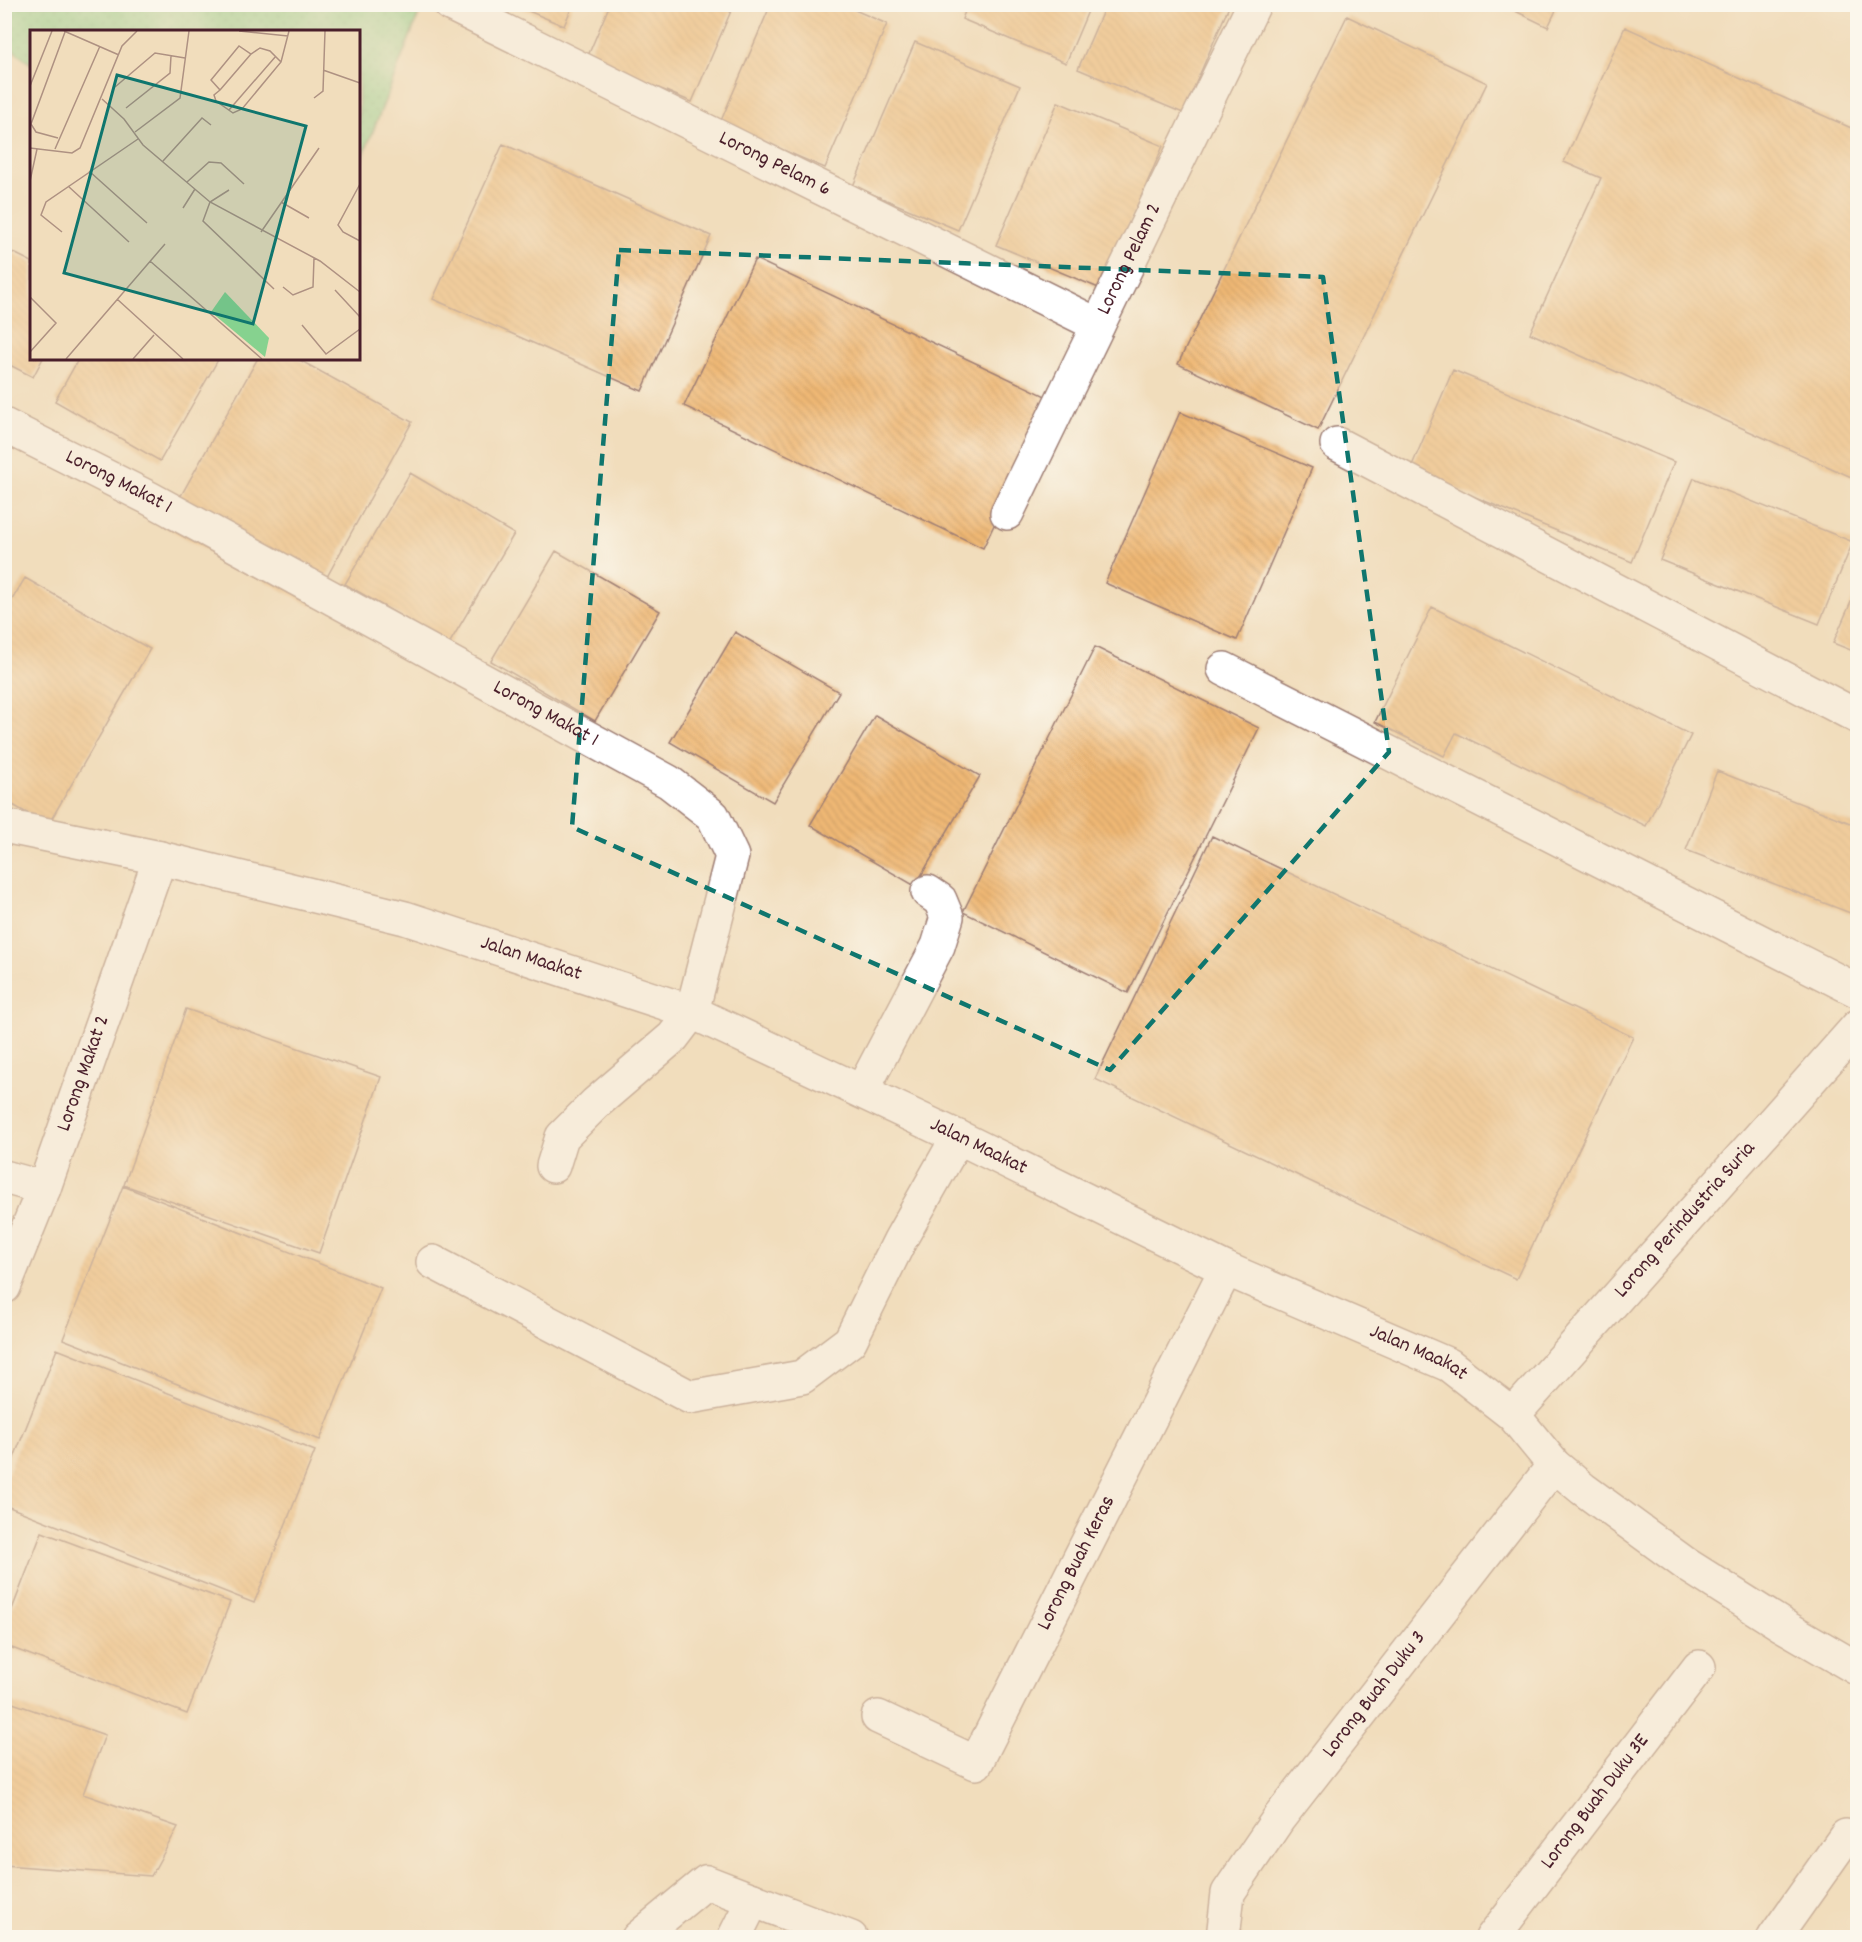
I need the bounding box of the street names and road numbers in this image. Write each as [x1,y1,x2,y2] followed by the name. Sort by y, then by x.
[713,124,836,205] street label: Lorong Pelam 6
[1090,198,1170,320] street label: Lorong Pelam 2
[59,443,177,523] street label: Lorong Makat 1
[487,673,604,756] street label: Lorong Makat 1
[476,929,586,990] street label: Jalan Maakat
[50,1011,118,1136] street label: Lorong Makat 2
[924,1111,1032,1184] street label: Jalan Maakat
[1608,1135,1764,1305] street label: Lorong Perindustria Suria
[1365,1317,1474,1389] street label: Jalan Maakat
[1030,1491,1124,1636] street label: Lorong Buah Keras
[1316,1625,1434,1765] street label: Lorong Buah Duku 3
[1534,1728,1658,1876] street label: Lorong Buah Duku 3E

